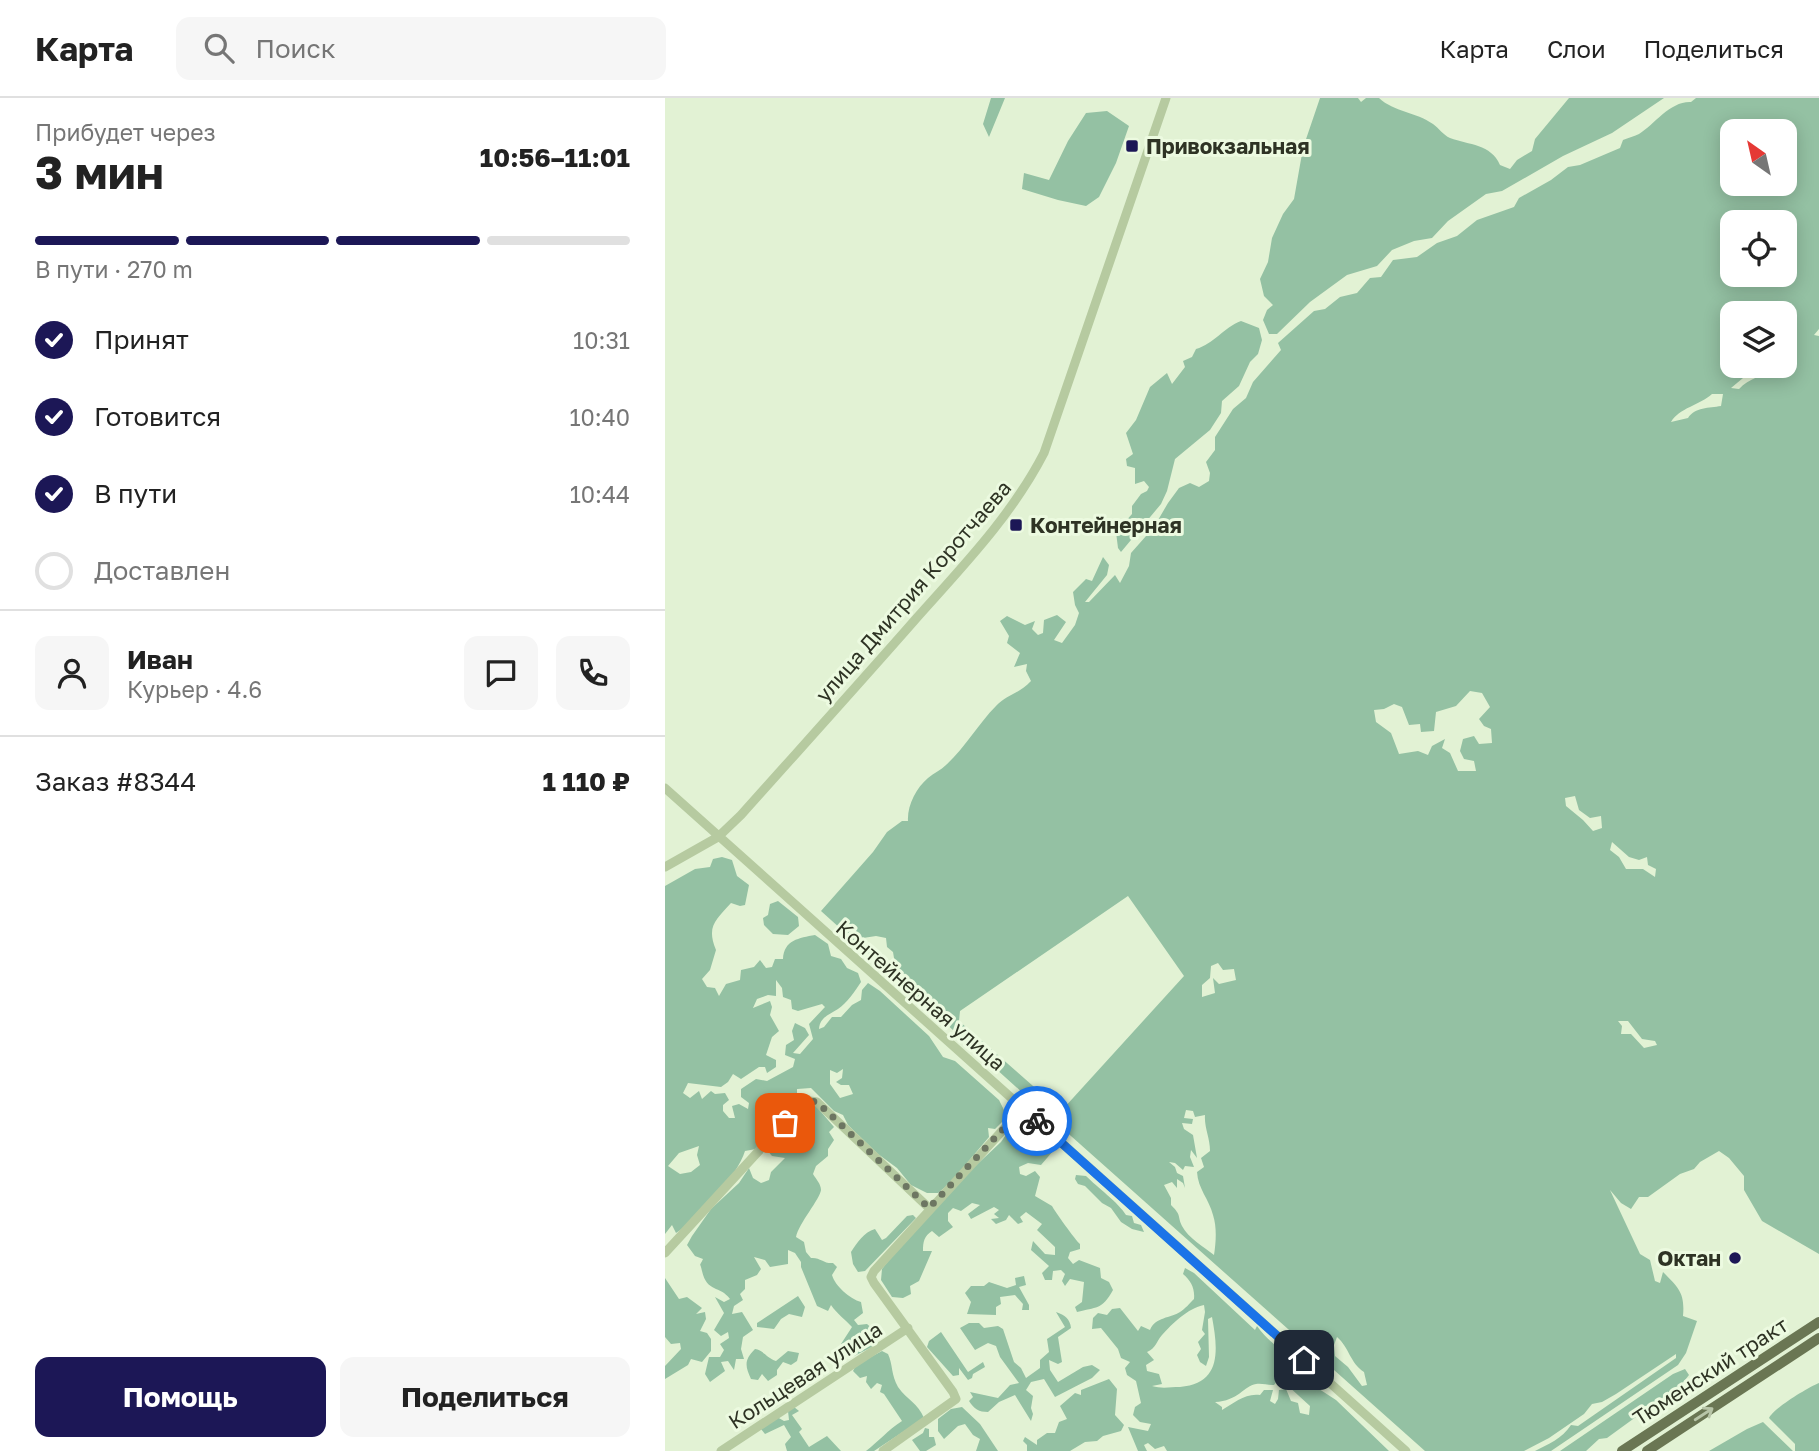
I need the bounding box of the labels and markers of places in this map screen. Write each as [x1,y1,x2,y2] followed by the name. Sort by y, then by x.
[1146,133,1309,159] place label: Привокзальная
[1124,138,1140,154] marker: Привокзальная
[1030,512,1182,538] place label: Контейнерная
[1008,517,1024,533] marker: Контейнерная
[755,1093,815,1153] pin
[1657,1245,1721,1271] place label: Октан
[1727,1250,1743,1266] marker: Октан
[1274,1330,1334,1390] pin

